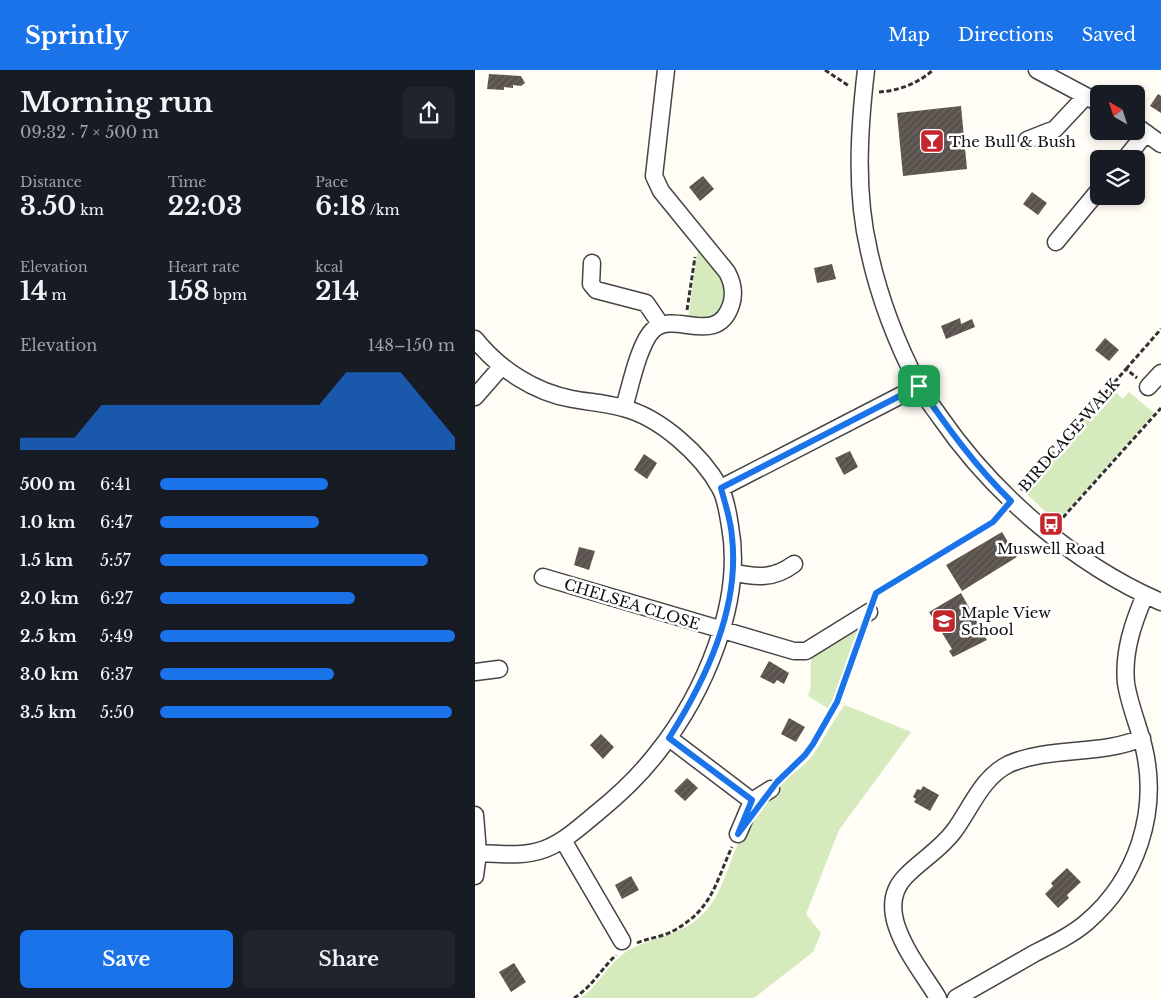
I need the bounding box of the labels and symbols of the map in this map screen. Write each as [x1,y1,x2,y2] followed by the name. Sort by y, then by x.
[1090,85,1145,140] north arrow
[919,128,945,154] bar icon: The Bull & Bush
[949,132,1076,151] place label: The Bull & Bush
[898,365,940,407] pin
[1014,374,1124,496] street label: BIRDCAGE WALK
[1038,511,1064,537] bus stop icon: Muswell Road
[997,539,1105,558] place label: Muswell Road
[562,574,702,634] street label: CHELSEA CLOSE
[961,603,1051,639] place label: Maple View School
[931,608,957,634] school or university icon: Maple View School

